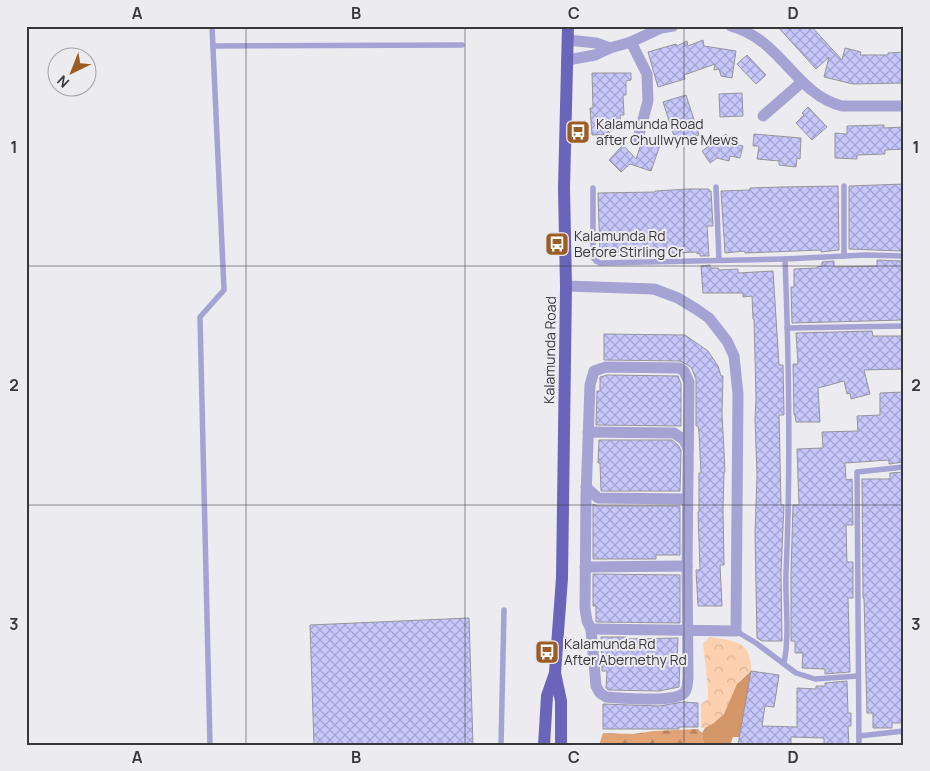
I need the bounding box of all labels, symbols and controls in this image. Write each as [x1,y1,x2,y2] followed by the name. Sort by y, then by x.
[132,2,143,24] text: A
[351,2,361,24] text: B
[568,2,580,24] text: C
[787,2,799,24] text: D
[48,48,98,98] north arrow
[53,71,73,92] text: N
[596,114,738,149] place label: Kalamunda Road after Chullwyne Mews
[565,119,591,145] bus stop icon: Kalamunda Road after Chullwyne Mews
[10,136,18,158] text: 1
[912,136,920,158] text: 1
[574,226,683,261] place label: Kalamunda Rd Before Stirling Cr
[544,231,570,257] bus stop icon: Kalamunda Rd Before Stirling Cr
[539,296,560,404] street label: Kalamunda Road
[9,374,19,396] text: 2
[911,374,921,396] text: 2
[9,613,19,635] text: 3
[911,613,921,635] text: 3
[564,634,687,669] place label: Kalamunda Rd After Abernethy Rd
[534,639,560,665] bus stop icon: Kalamunda Rd After Abernethy Rd
[132,746,143,768] text: A
[351,746,361,768] text: B
[568,746,580,768] text: C
[787,746,799,768] text: D

